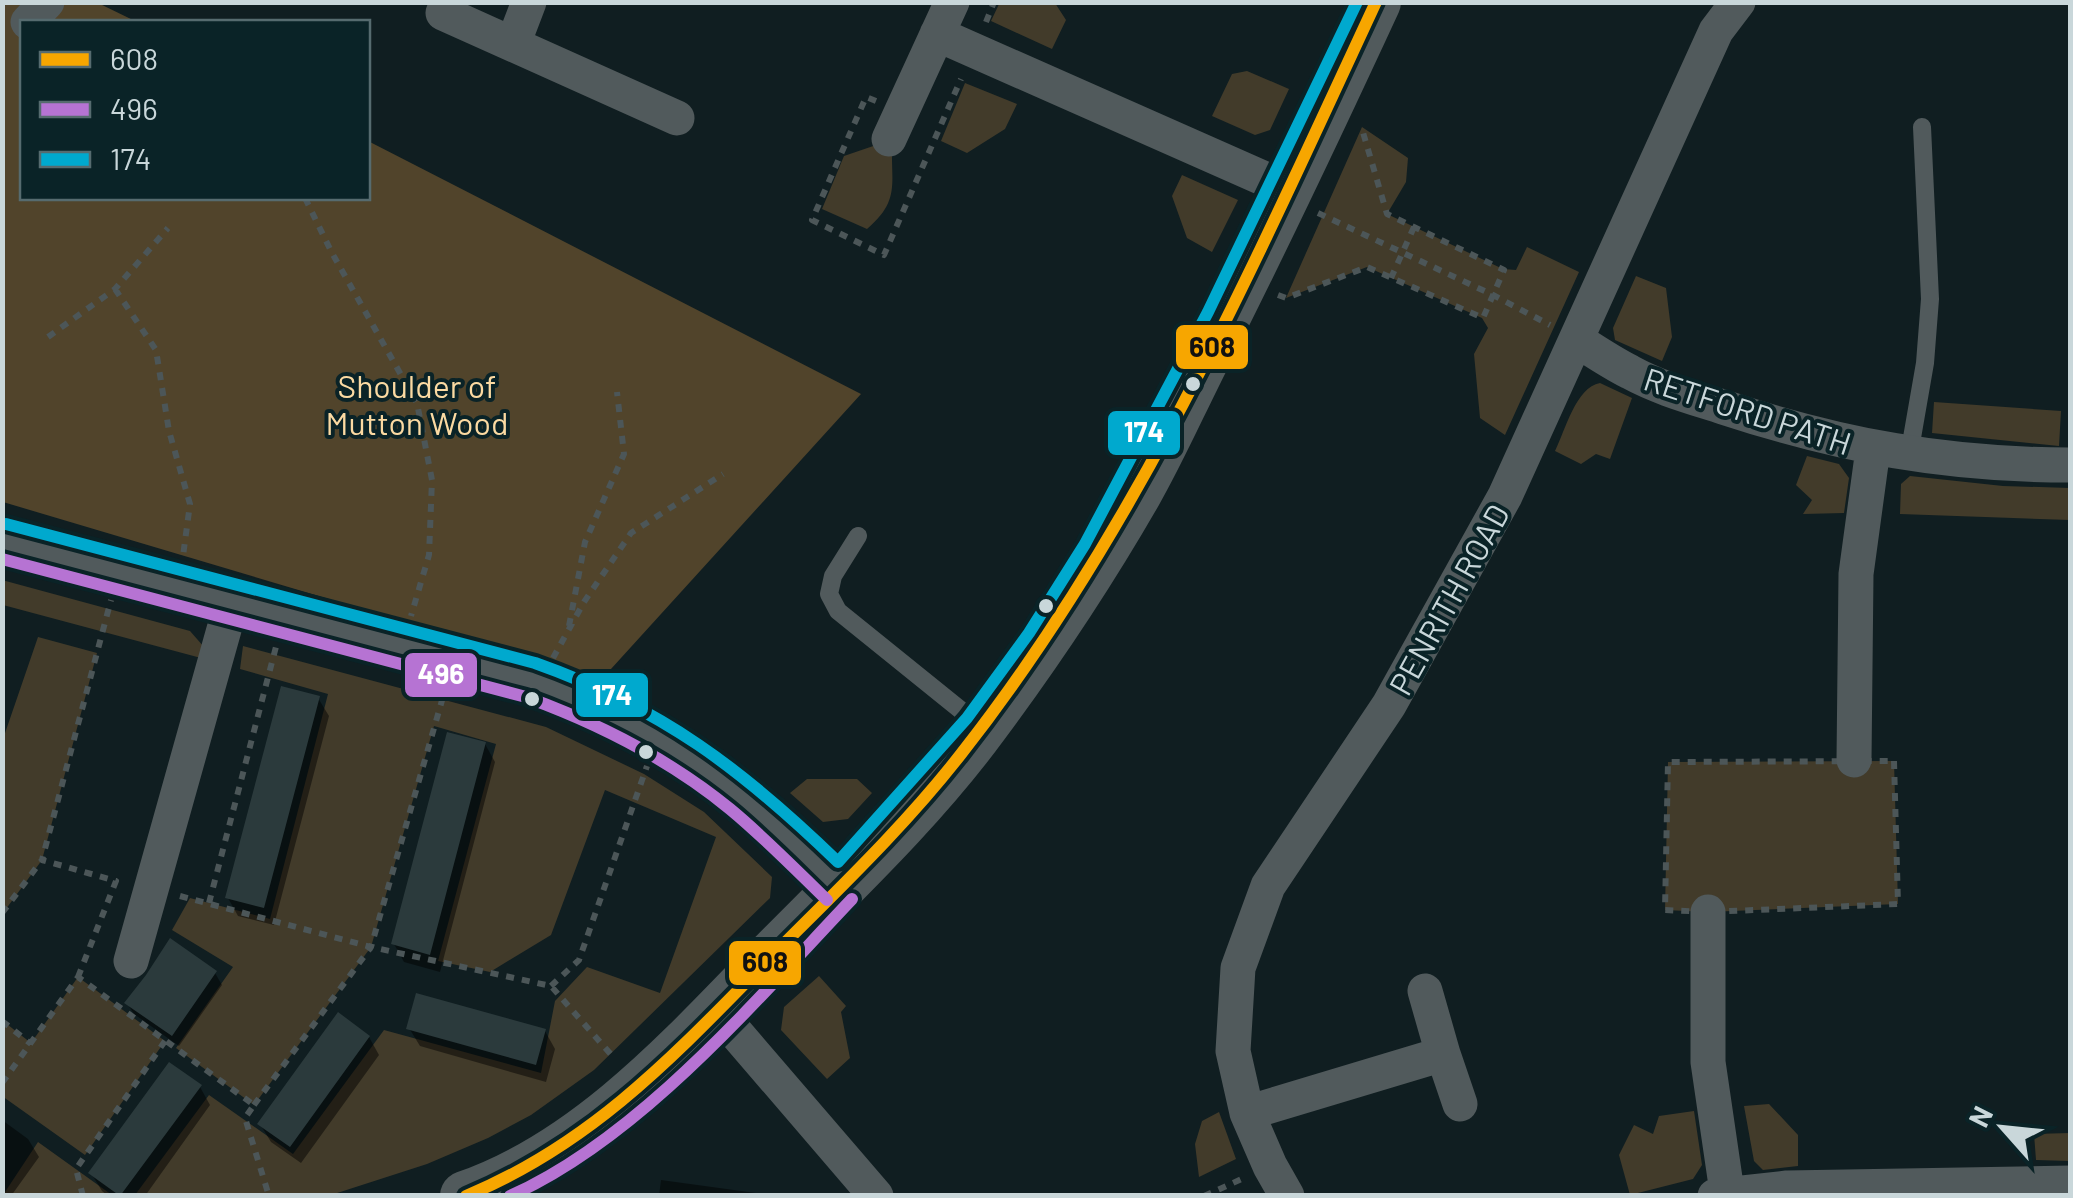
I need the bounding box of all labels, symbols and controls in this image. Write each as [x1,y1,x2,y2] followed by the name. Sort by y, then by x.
[20,20,370,200] legend
[110,40,158,76] text: 608
[110,90,158,126] text: 496
[110,140,151,176] text: 174
[1174,323,1250,371] line badge: 608
[1189,329,1235,363] text: 608
[1640,359,1856,461] street label: RETFORD PATH
[326,366,508,441] park label: Shoulder of Mutton Wood
[1183,374,1203,394] unlabelled marker
[1106,409,1182,457] line badge: 174
[1124,414,1164,448] text: 174
[1380,497,1516,701] street label: PENRITH ROAD
[1036,596,1056,616] unlabelled marker
[403,651,479,699] line badge: 496
[418,656,464,690] text: 496
[574,671,650,719] line badge: 174
[592,677,632,711] text: 174
[522,689,542,709] unlabelled marker
[636,742,656,762] unlabelled marker
[727,939,803,987] line badge: 608
[742,944,788,978] text: 608
[1953,1078,2053,1178] north arrow
[1960,1100,1999,1132] text: N

